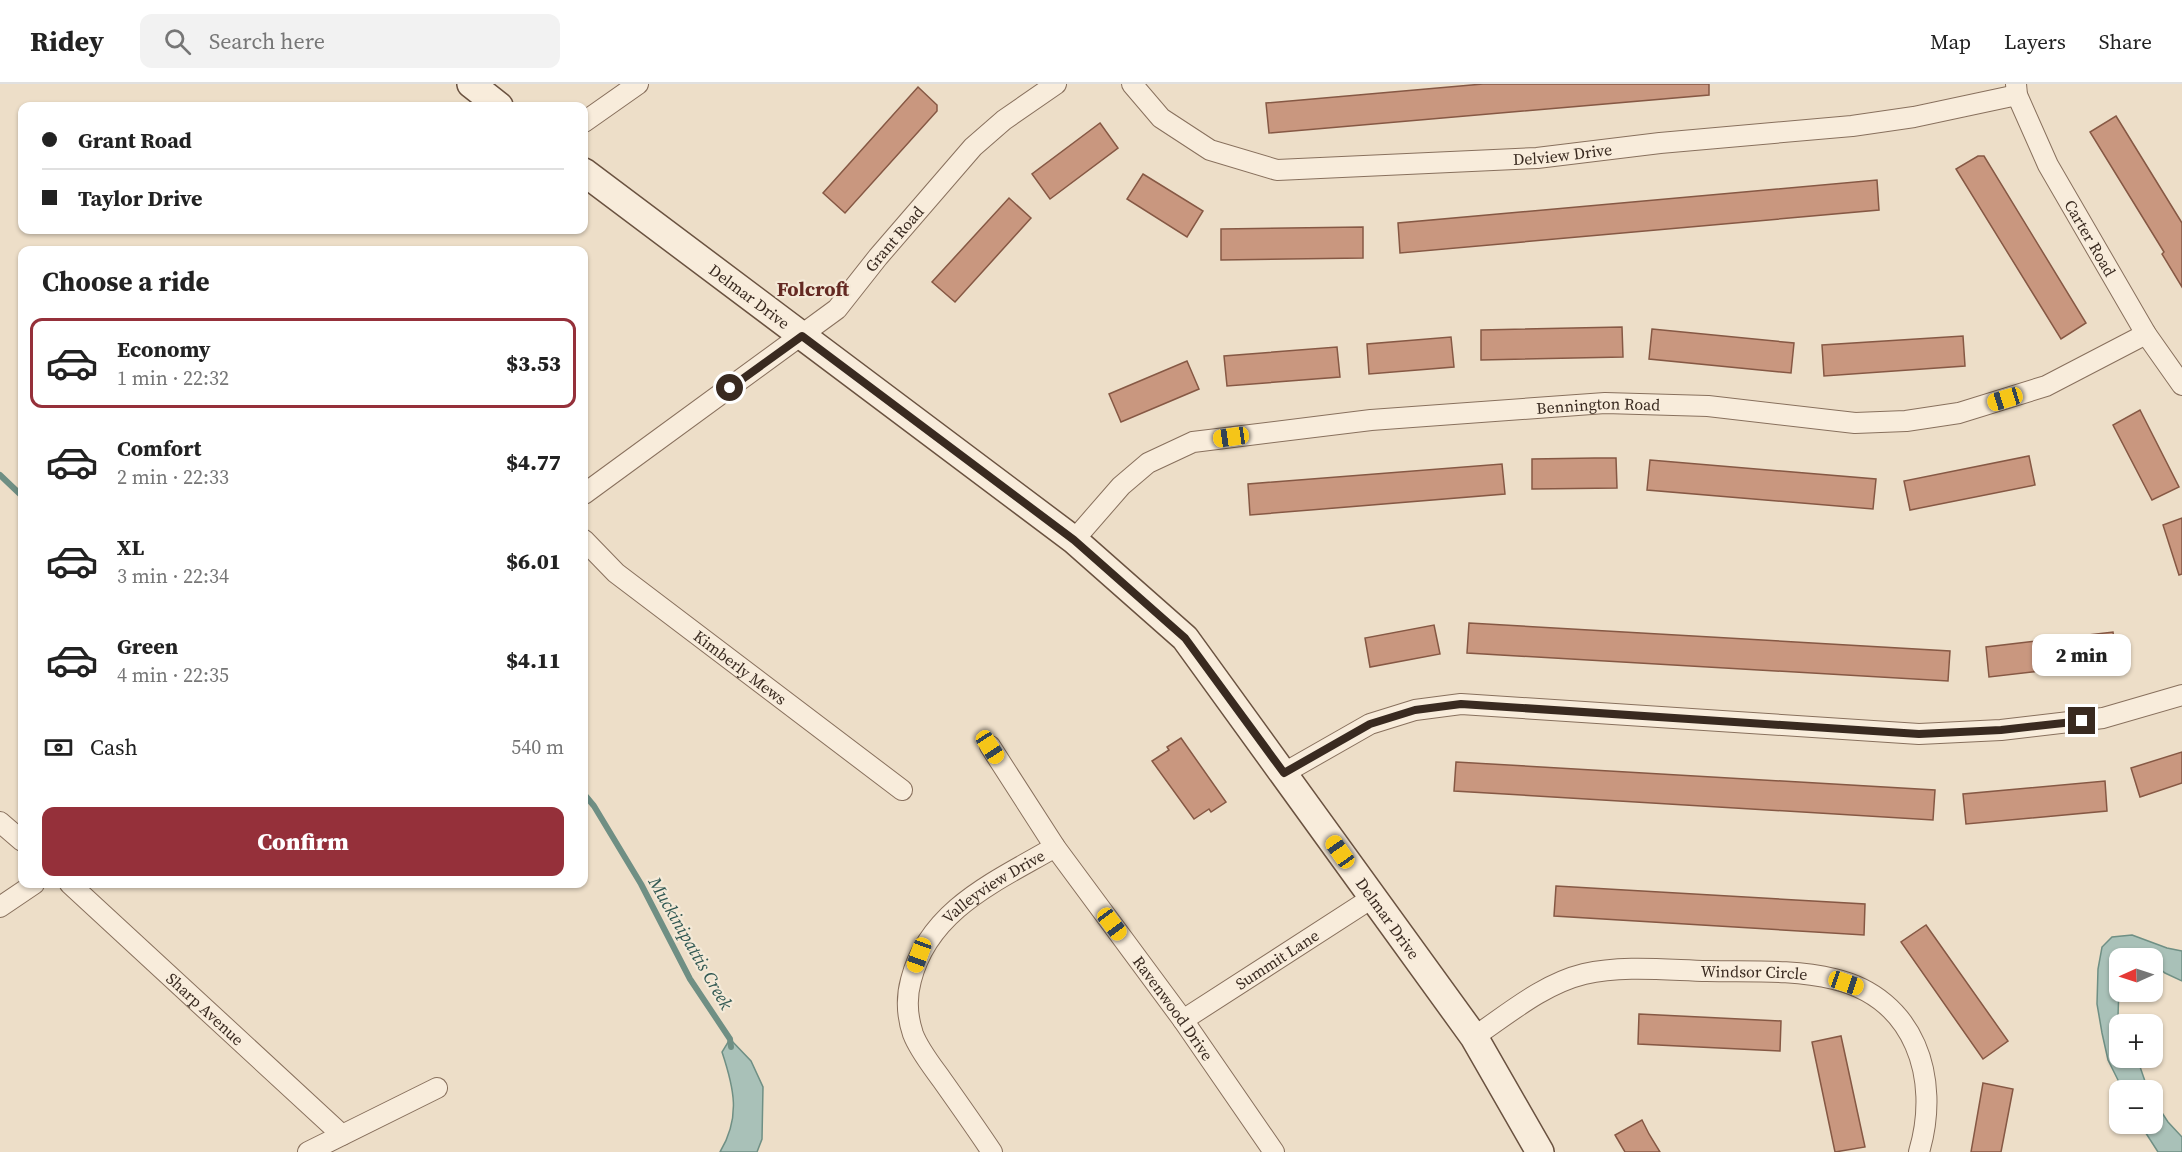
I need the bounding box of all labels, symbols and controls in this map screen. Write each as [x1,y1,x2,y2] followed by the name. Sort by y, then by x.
[140,14,560,68] search box
[30,22,104,60] text: Ridey
[161,25,194,58] icon: search
[209,26,325,56] text: Search here
[1930,27,1971,56] text: Map
[2004,27,2066,56] text: Layers
[2099,27,2152,56] text: Share
[78,125,192,155] text: Grant Road
[1512,138,1613,170] street label: Delview Drive
[78,183,203,213] text: Taylor Drive
[2059,196,2121,280] street label: Carter Road
[860,201,929,276] street label: Grant Road
[705,259,794,334] street label: Delmar Drive
[42,263,210,300] text: Choose a ride
[777,275,850,303] district label: Folcroft
[117,334,211,364] text: Economy
[45,336,99,390] icon: car
[506,348,561,378] text: $3.53
[117,364,229,392] text: 1 min · 22:32
[716,374,743,401] route start
[1985,385,2025,413] car
[1536,392,1661,419] street label: Bennington Road
[1212,426,1250,448] car
[117,433,201,463] text: Comfort
[45,435,99,489] icon: car
[506,447,561,477] text: $4.77
[117,463,229,491] text: 2 min · 22:33
[117,532,144,562] text: XL
[45,534,99,588] icon: car
[506,546,561,576] text: $6.01
[117,562,229,590] text: 3 min · 22:34
[689,625,791,710] street label: Kimberly Mews
[117,631,178,661] text: Green
[45,633,99,687] icon: car
[2032,634,2132,676] callout: 2 min
[2055,641,2108,669] text: 2 min
[506,645,561,675] text: $4.11
[117,661,229,689] text: 4 min · 22:35
[2068,707,2095,734] route end
[973,727,1007,767] car
[42,731,75,764] icon: cash
[90,732,138,762] text: Cash
[511,733,564,761] text: 540 m
[42,807,564,876] button: Confirm
[1322,832,1358,872] car
[937,844,1049,928] street label: Valleyview Drive
[642,871,740,1015] water label: Muckinipattis Creek
[1351,873,1425,964] street label: Delmar Drive
[1094,904,1130,944] car
[1231,924,1323,994] street label: Summit Lane
[904,935,934,975] car
[2109,948,2163,1002] north arrow
[2109,948,2163,1134] map controls
[1128,951,1219,1065] street label: Ravenwood Drive
[1700,960,1809,985] street label: Windsor Circle
[162,967,249,1050] street label: Sharp Avenue
[1826,969,1866,997] car
[2109,1014,2163,1068] button: +
[2109,1080,2163,1134] button: −

